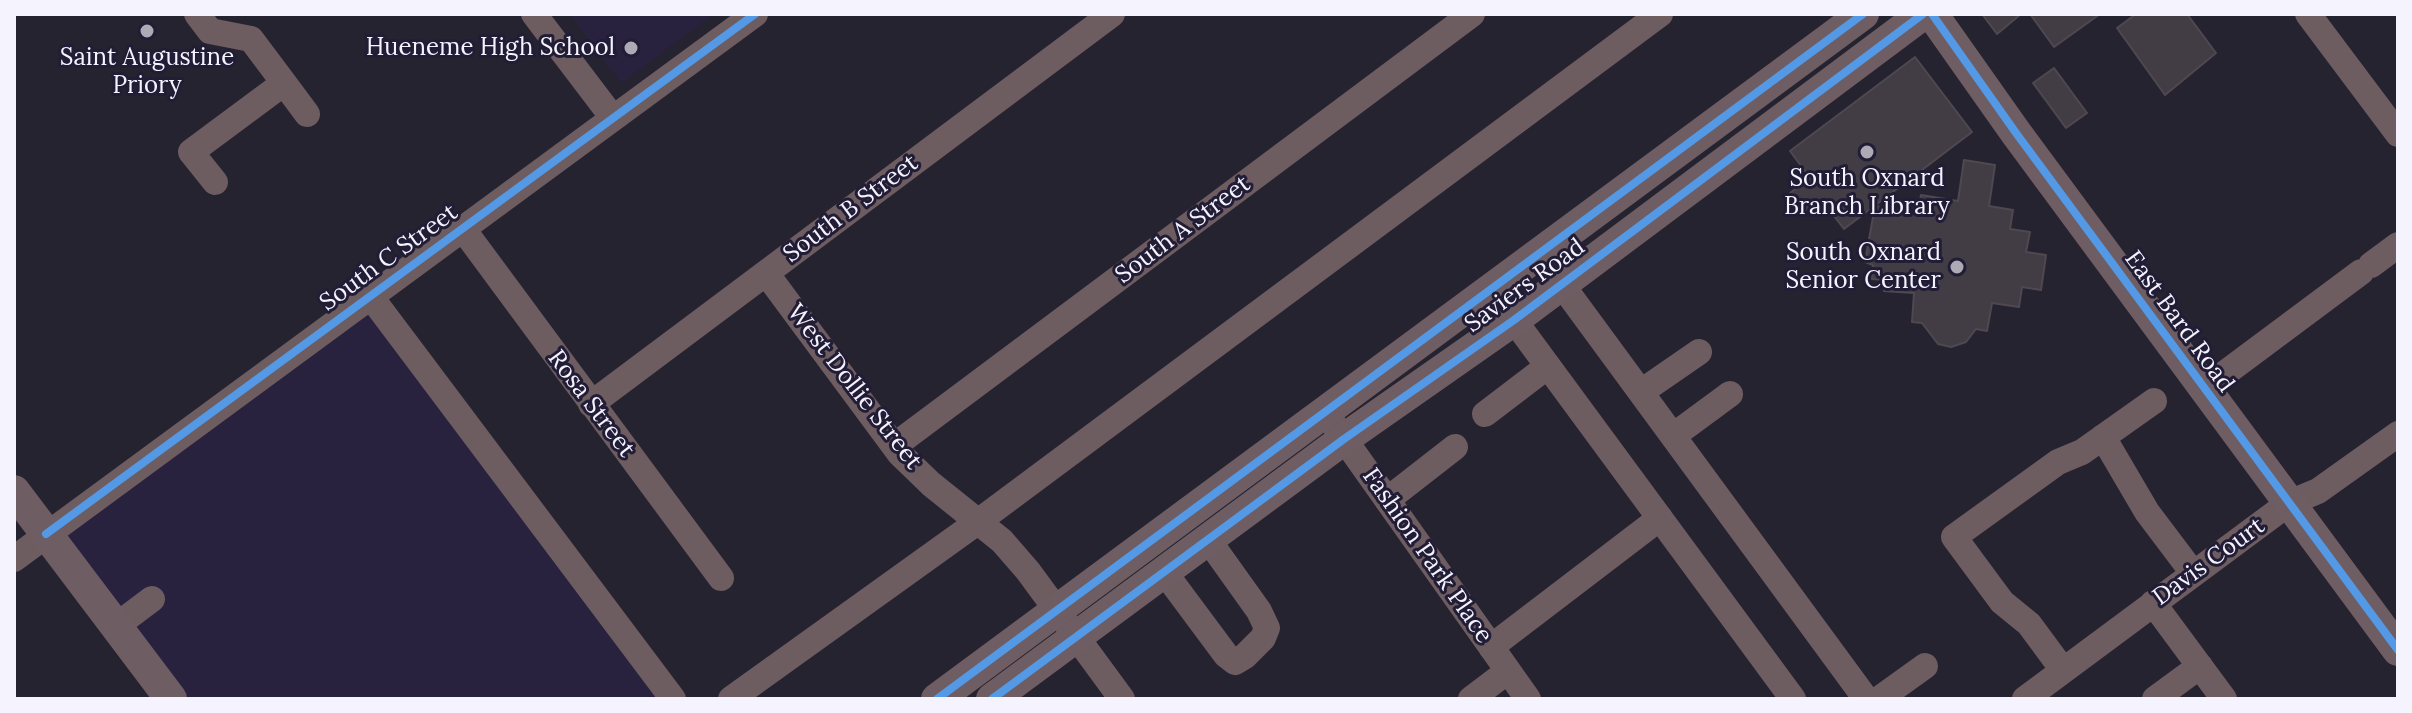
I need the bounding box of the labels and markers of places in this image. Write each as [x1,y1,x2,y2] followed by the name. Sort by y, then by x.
[138,22,156,40] marker: Saint Augustine Priory
[366,34,615,62] place label: Hueneme High School
[622,39,640,57] marker: Hueneme High School
[60,44,234,100] place label: Saint Augustine Priory
[1858,143,1876,161] marker: South Oxnard Branch Library
[1784,165,1950,221] place label: South Oxnard Branch Library
[1786,239,1941,295] place label: South Oxnard Senior Center
[1948,258,1966,276] marker: South Oxnard Senior Center

